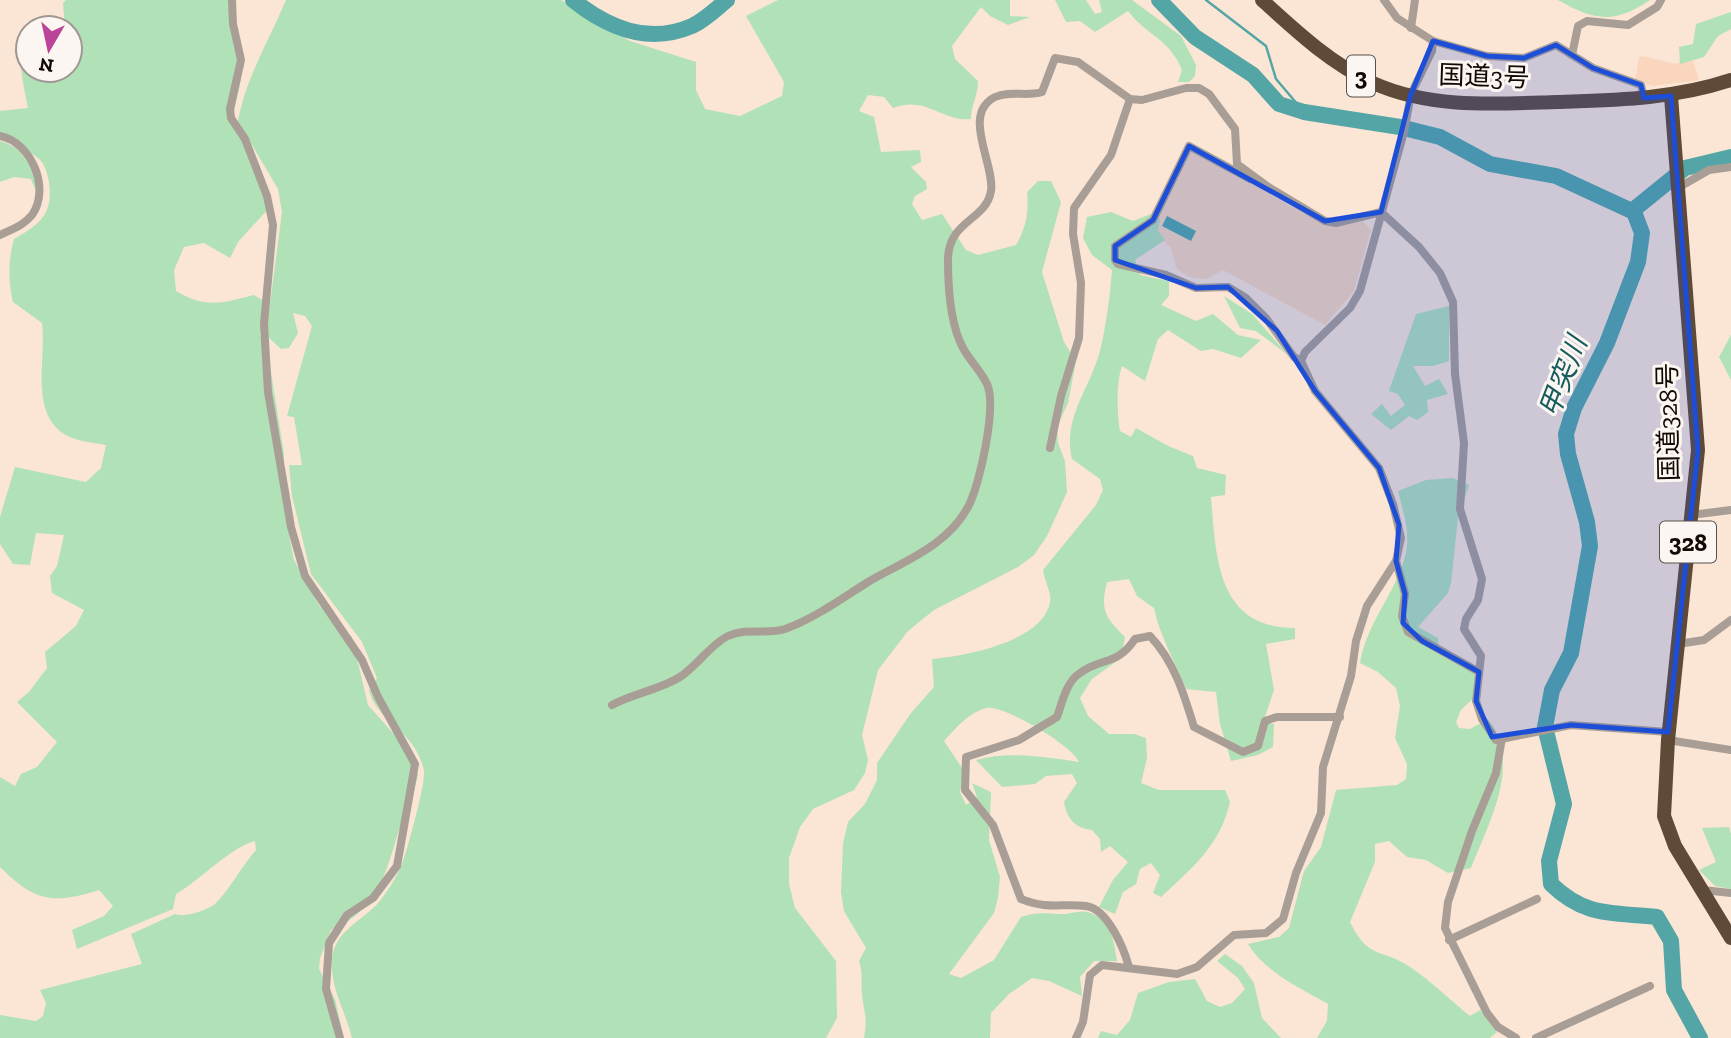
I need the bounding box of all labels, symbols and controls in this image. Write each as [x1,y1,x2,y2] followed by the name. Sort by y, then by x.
[14,14,84,84] north arrow
[37,53,55,78] text: N
[1347,56,1375,96] road number: 3
[1438,58,1530,94] street label: 国道3号
[1533,329,1595,422] water label: 甲突川
[1651,363,1685,481] street label: 国道328号
[1660,522,1716,562] road number: 328

